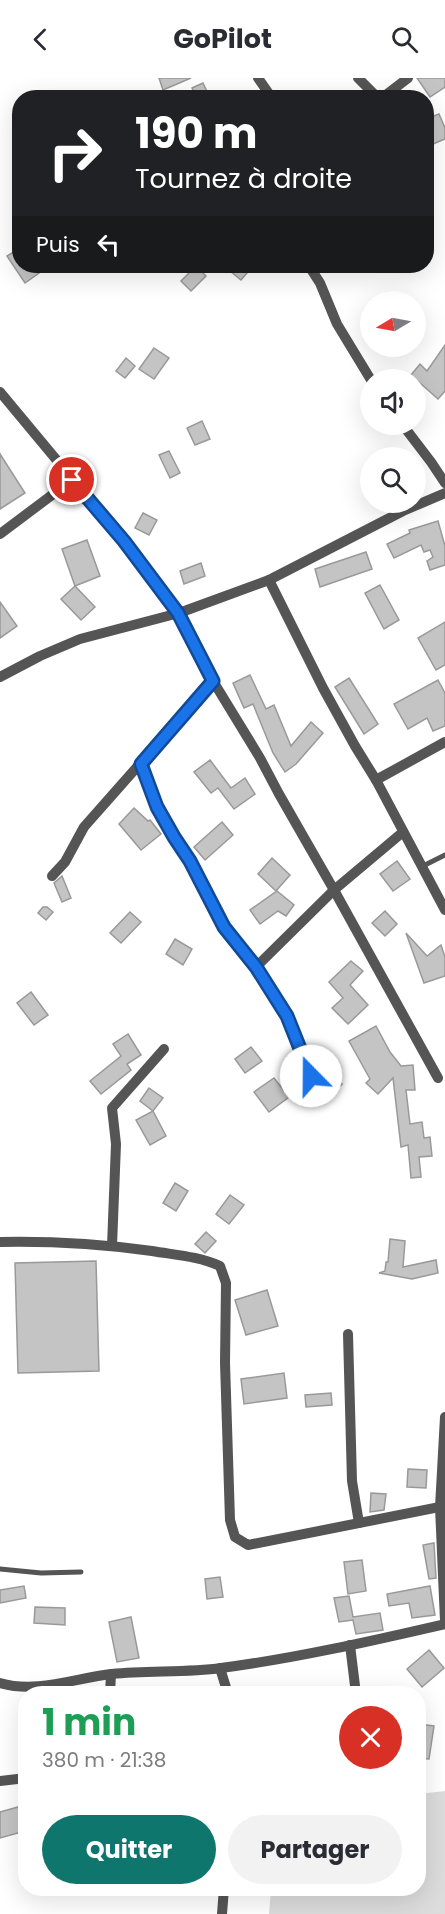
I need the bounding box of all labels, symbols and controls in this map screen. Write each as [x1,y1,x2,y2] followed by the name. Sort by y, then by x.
[173,20,272,57] text: GoPilot
[24,23,57,56] icon: back
[388,23,421,56] icon: search
[135,104,257,163] text: 190 m
[36,114,114,192] icon: right
[135,160,352,197] text: Tournez à droite
[92,228,125,261] icon: left
[36,229,80,260] text: Puis
[360,291,426,357] north arrow
[360,291,426,513] map controls
[360,369,426,435] button: sound
[360,447,426,513] button: search
[46,454,97,505] pin
[55,463,88,496] icon: arrive
[279,1044,343,1108] position arrow
[42,1697,136,1748] text: 1 min
[339,1706,402,1769] button: close
[42,1746,166,1774] text: 380 m · 21:38
[42,1815,216,1884] button: Quitter
[228,1815,402,1884] button: Partager

